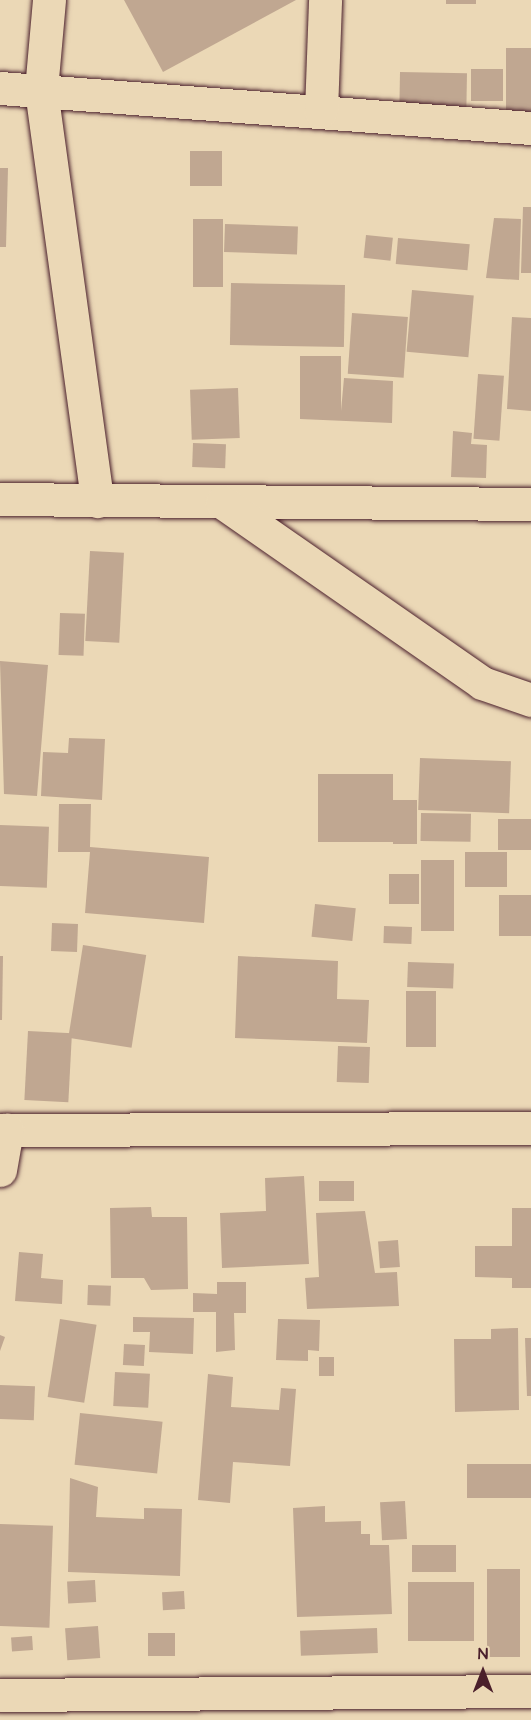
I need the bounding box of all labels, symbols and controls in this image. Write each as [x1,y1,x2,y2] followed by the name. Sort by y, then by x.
[453,1642,513,1702] north arrow
[478,1643,488,1665] text: N

